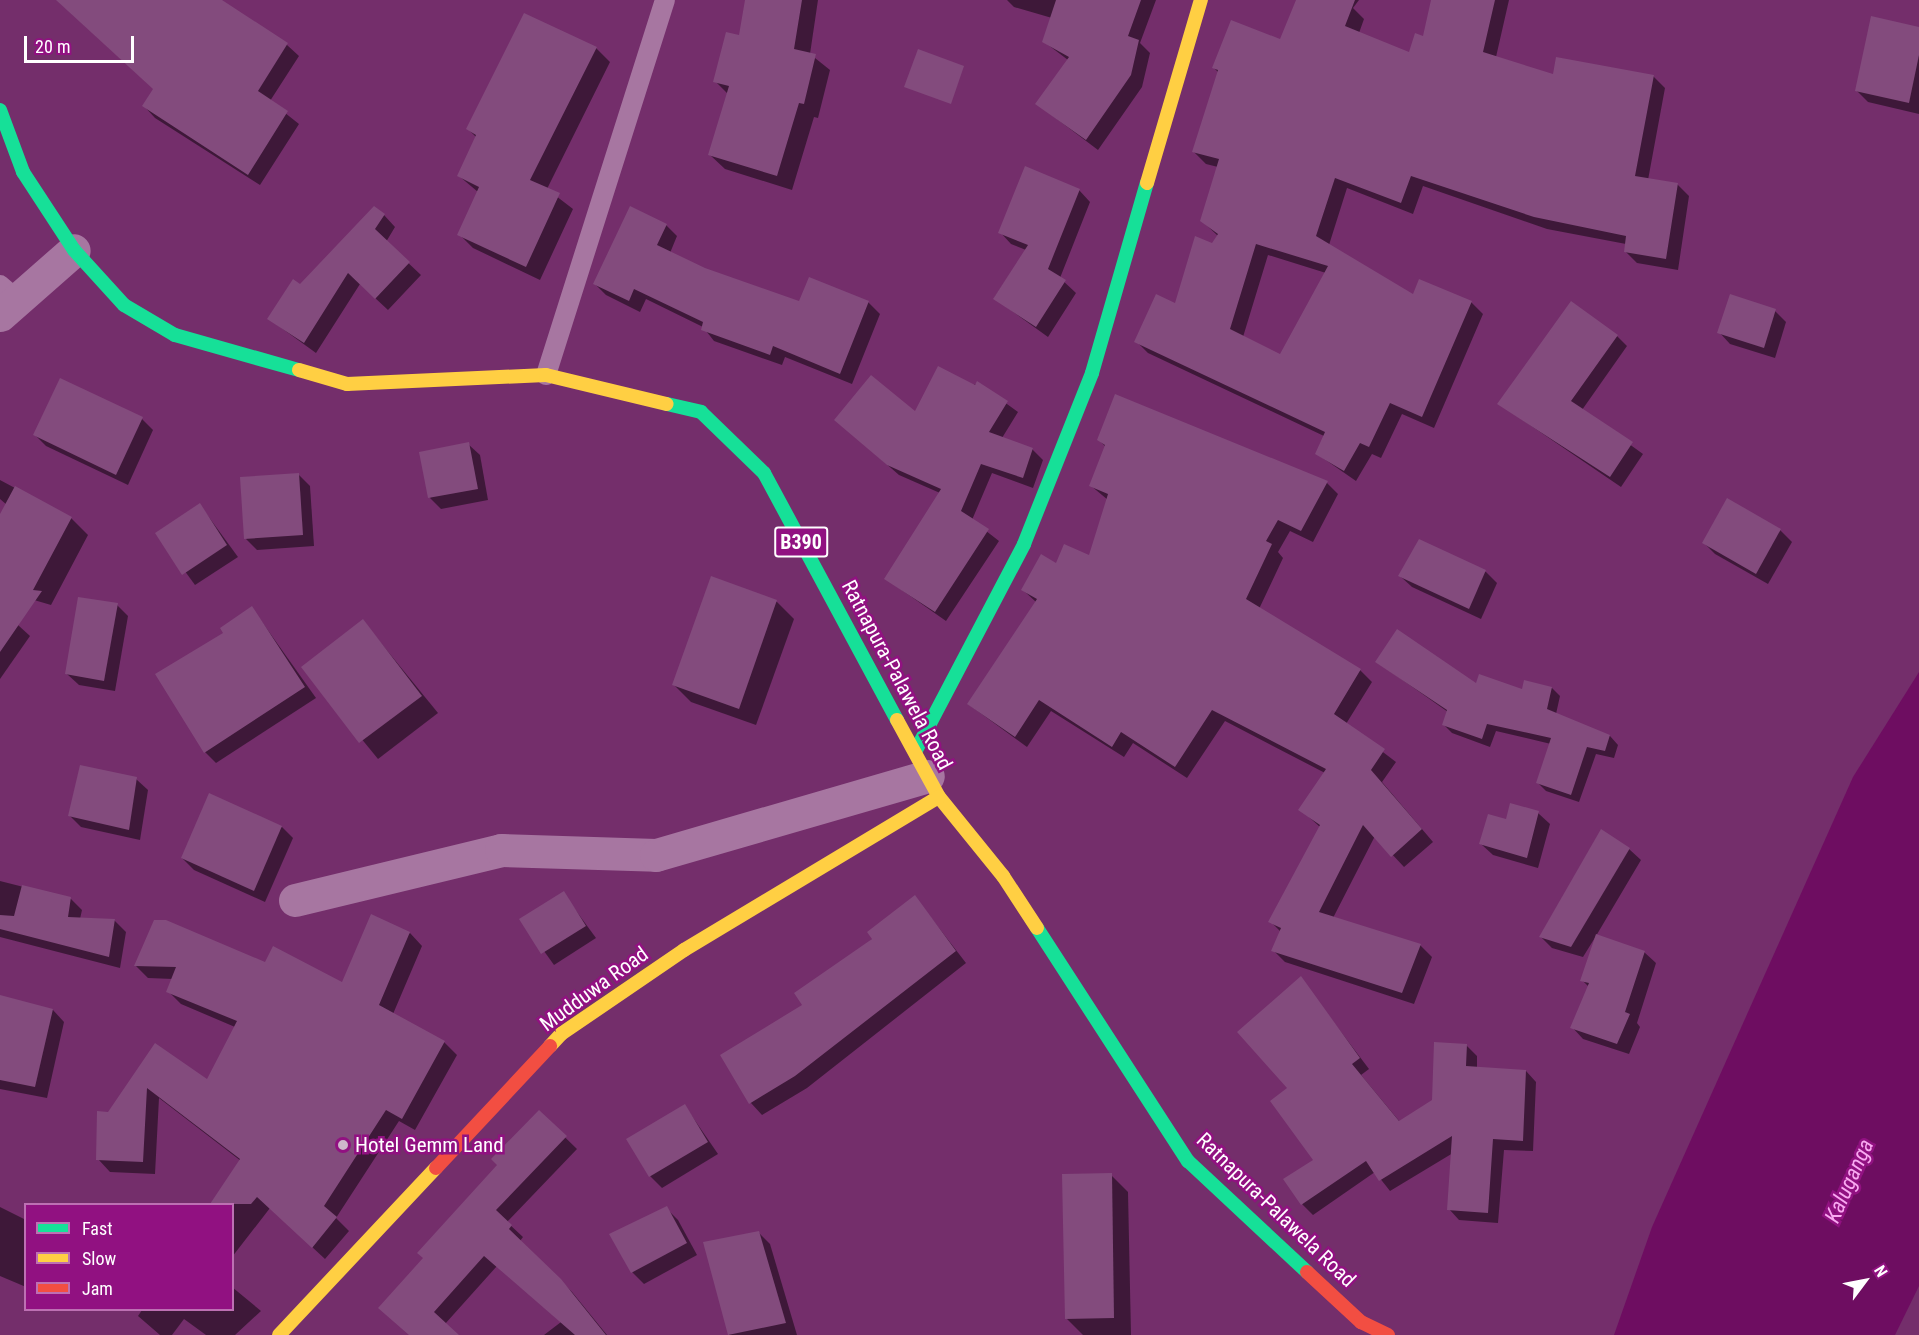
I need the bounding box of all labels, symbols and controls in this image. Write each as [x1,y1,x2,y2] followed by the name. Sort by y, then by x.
[27,24,136,62] scale bar
[35,36,70,57] text: 20 m
[774,525,828,559] road number: B390
[836,576,958,774] street label: Ratnapura-Palawela Road
[535,941,653,1037] street label: Mudduwa Road
[1191,1128,1361,1292] street label: Ratnapura-Palawela Road
[355,1132,504,1158] place label: Hotel Gemm Land
[1819,1135,1879,1227] water label: Kaluganga
[336,1138,350,1152] marker: Hotel Gemm Land
[24,1203,234,1311] legend
[82,1218,113,1239] text: Fast
[82,1248,116,1269] text: Slow
[1835,1251,1895,1311] north arrow
[1870,1262,1891,1280] text: N
[82,1278,113,1299] text: Jam

